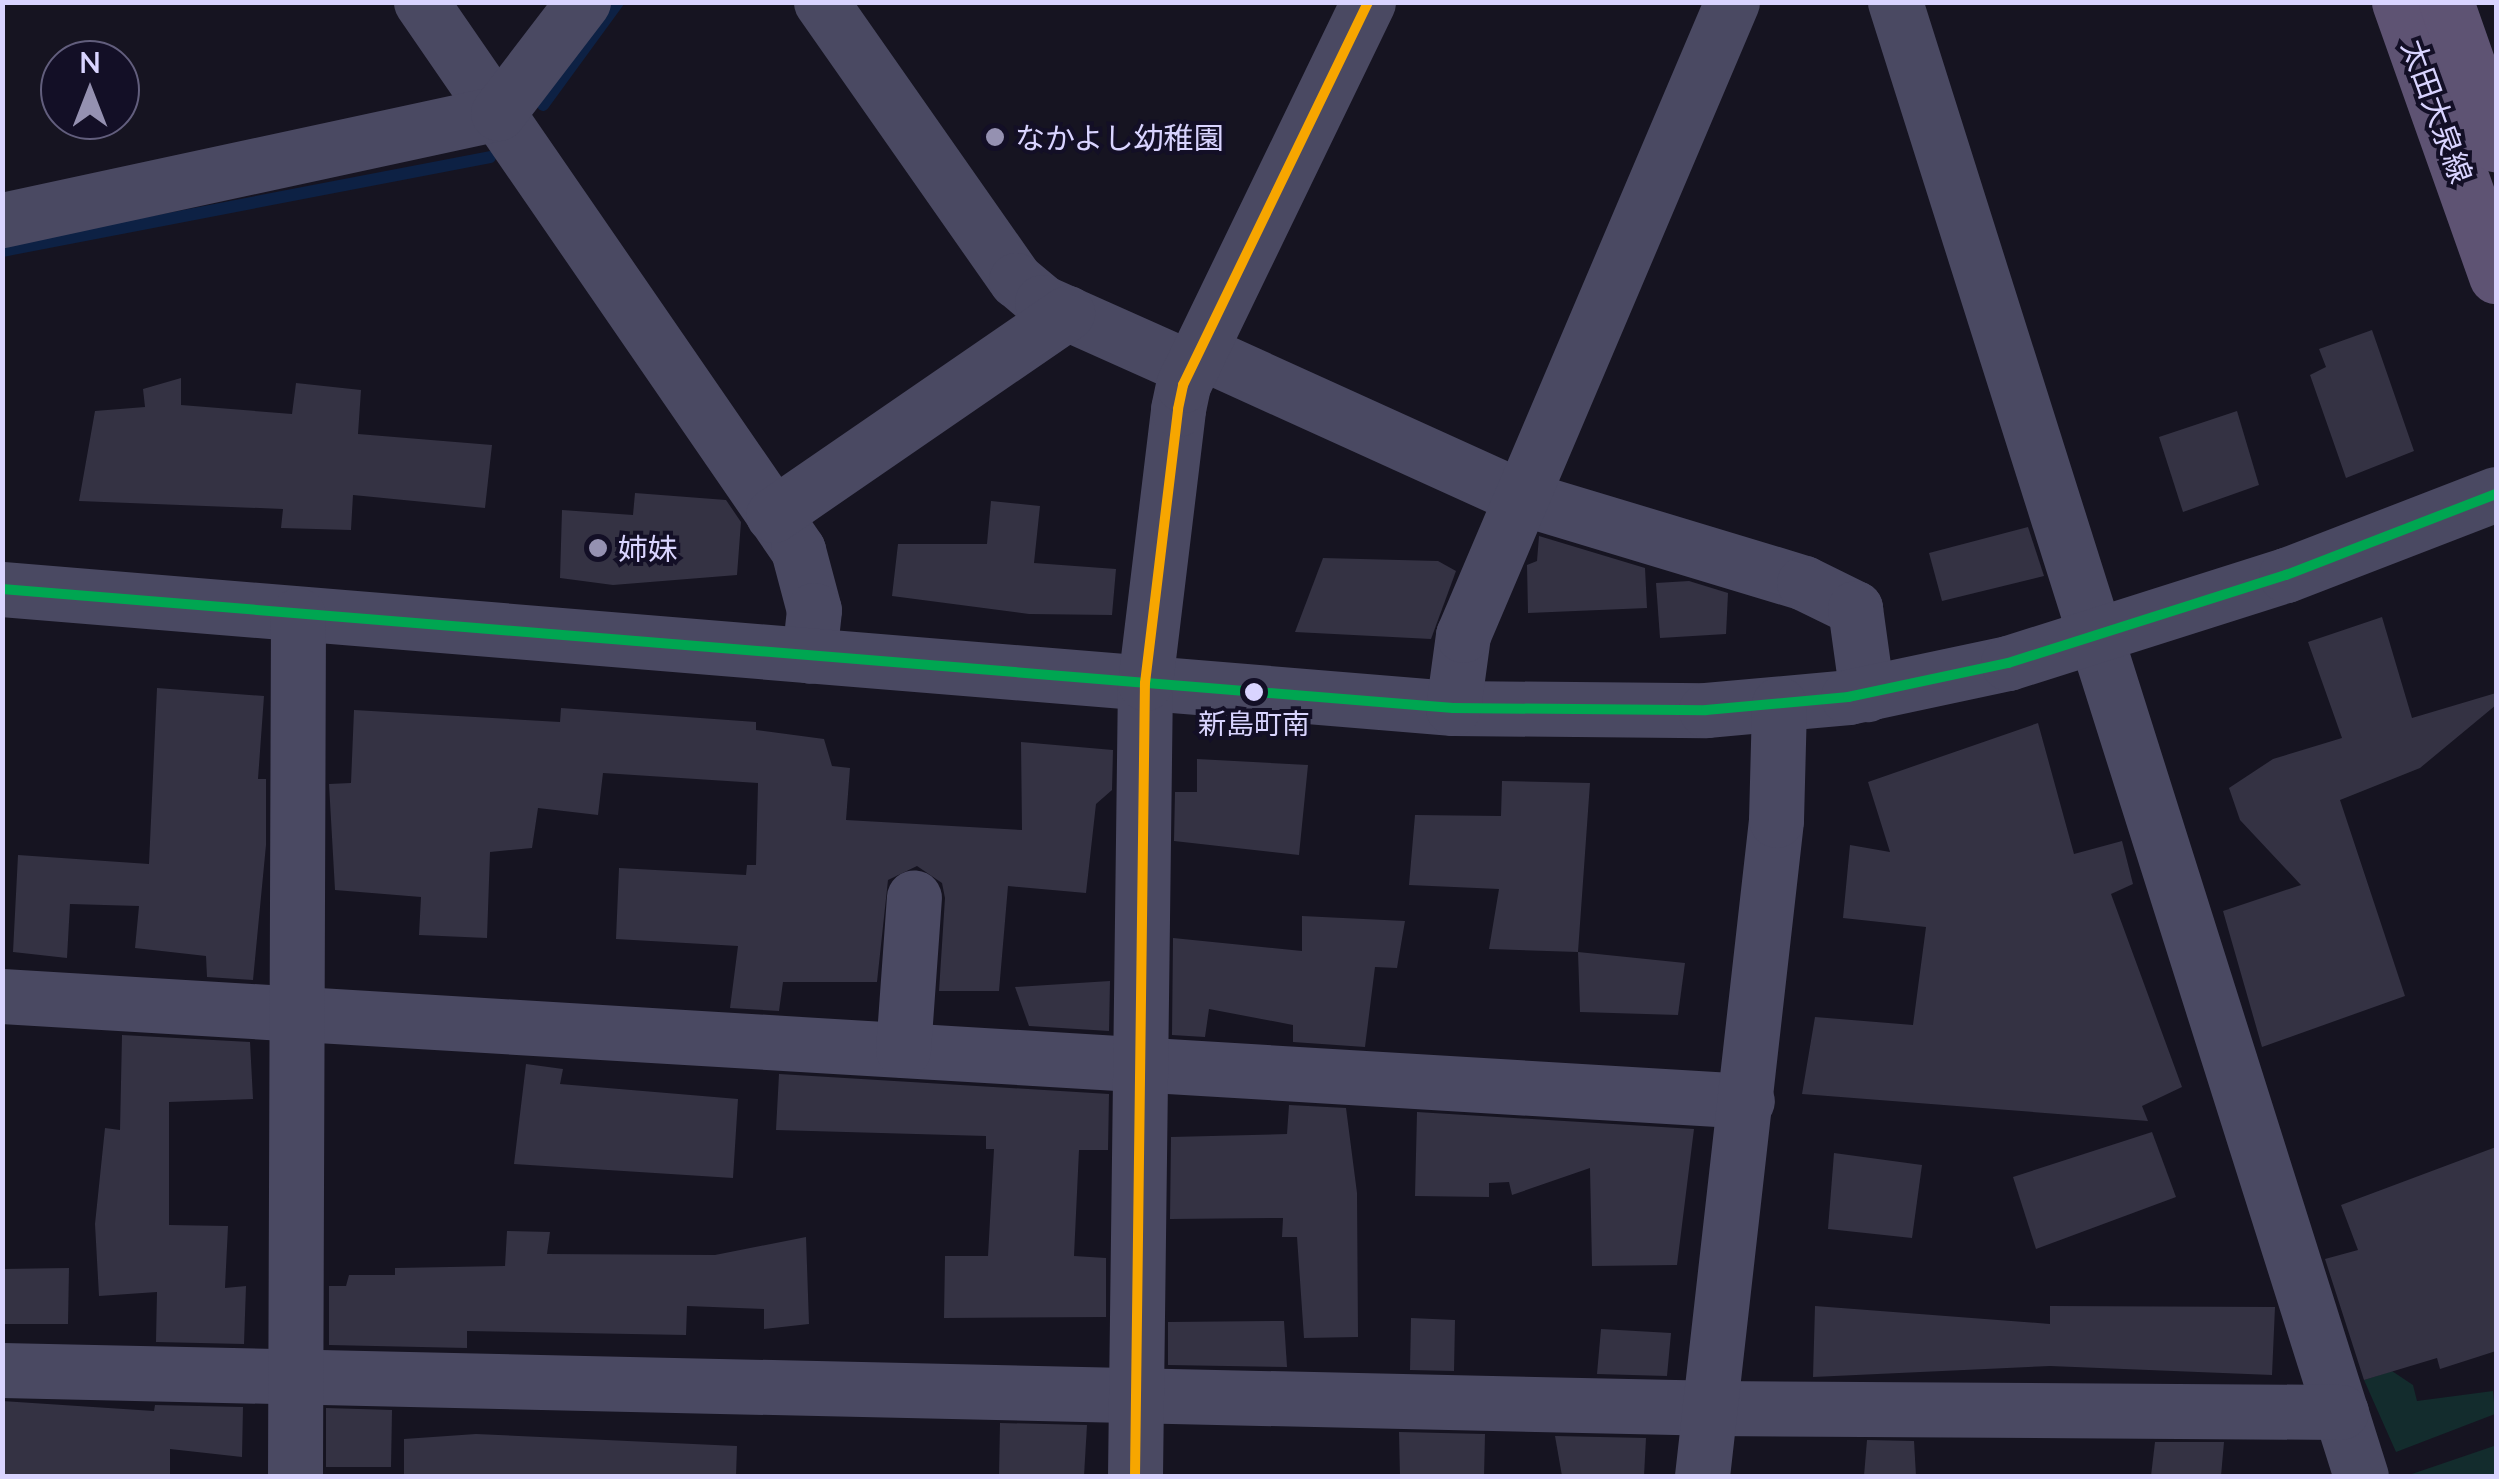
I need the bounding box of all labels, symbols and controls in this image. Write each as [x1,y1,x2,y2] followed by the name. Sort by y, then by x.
[2395,34,2481,188] street label: 太田大泉線
[40,40,140,140] north arrow
[79,45,101,79] text: N
[1015,119,1225,155] place label: なかよし幼稚園
[984,126,1006,148] marker: なかよし幼稚園
[618,530,678,566] place label: 姉妹
[587,537,609,559] marker: 姉妹
[1244,682,1264,702] marker: 新島町南
[1198,706,1310,740] place label: 新島町南

